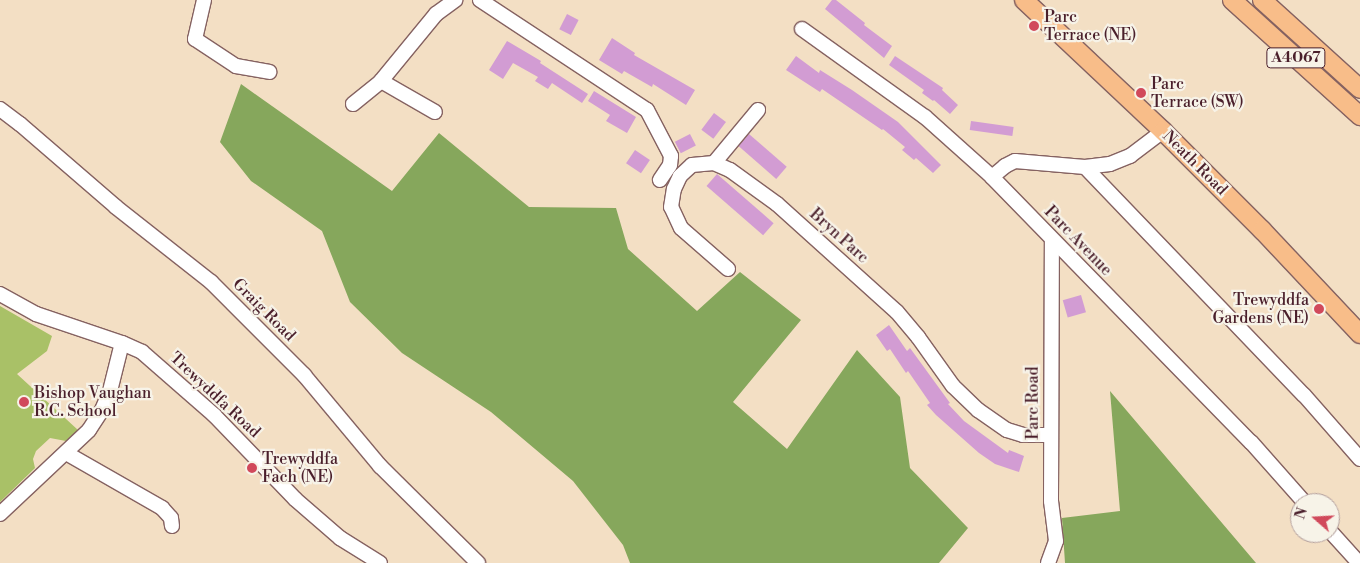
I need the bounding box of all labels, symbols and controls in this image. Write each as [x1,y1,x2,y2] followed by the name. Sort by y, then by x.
[1044,7,1136,45] place label: Parc Terrace (NE)
[1028,20,1040,32] marker: Parc Terrace (NE)
[1266,46,1326,70] road number: A4067
[1151,74,1244,112] place label: Parc Terrace (SW)
[1135,87,1147,99] marker: Parc Terrace (SW)
[1159,127,1231,199] street label: Neath Road
[1040,202,1116,280] street label: Parc Avenue
[806,205,872,267] street label: Bryn Parc
[229,275,299,345] street label: Graig Road
[1212,290,1309,328] place label: Trewyddfa Gardens (NE)
[1313,303,1325,315] marker: Trewyddfa Gardens (NE)
[166,348,264,442] street label: Trewyddfa Road
[1023,366,1043,440] street label: Parc Road
[34,383,151,421] place label: Bishop Vaughan R.C. School
[18,396,30,408] marker: Bishop Vaughan R.C. School
[262,449,338,487] place label: Trewyddfa Fach (NE)
[246,462,258,474] marker: Trewyddfa Fach (NE)
[1290,493,1340,543] north arrow
[1291,505,1312,522] text: N

